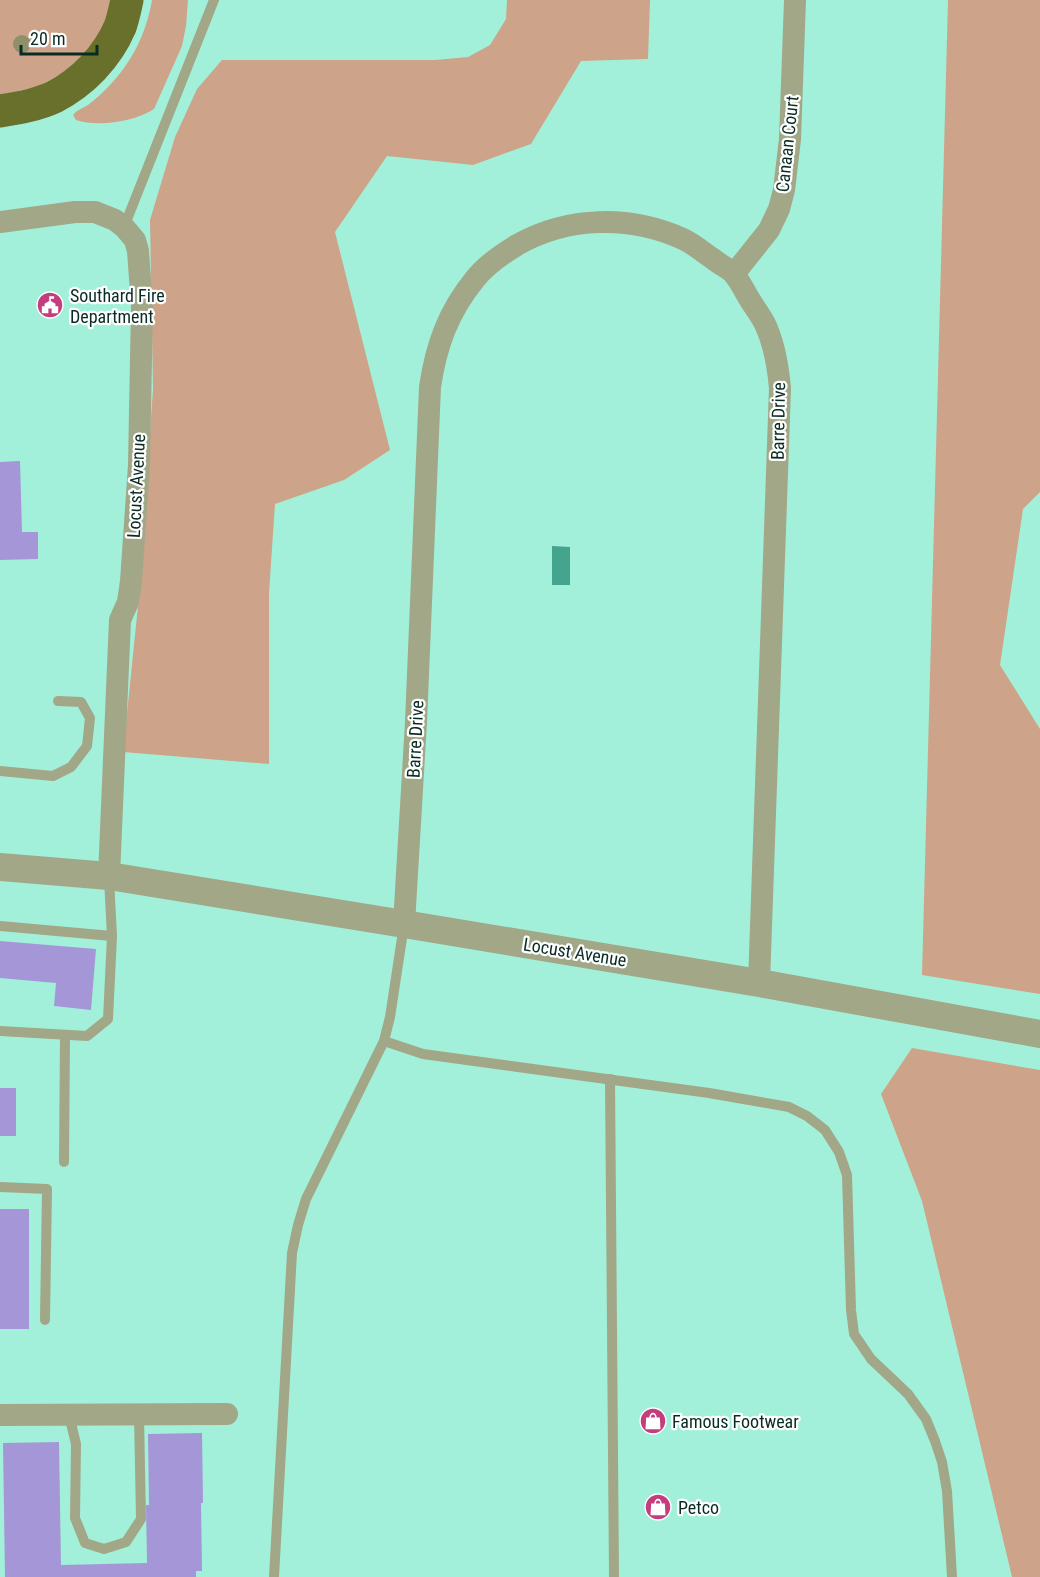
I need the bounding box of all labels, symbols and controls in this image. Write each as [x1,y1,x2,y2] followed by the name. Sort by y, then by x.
[21,18,98,56] scale bar
[30,28,65,49] text: 20 m
[771,95,803,193] street label: Canaan Court
[70,285,165,327] place label: Southard Fire Department
[35,290,65,320] public building icon: Southard Fire Department
[767,382,789,460] street label: Barre Drive
[123,433,149,539] street label: Locust Avenue
[402,700,428,778] street label: Barre Drive
[522,933,628,971] street label: Locust Avenue
[638,1406,668,1436] shop icon: Famous Footwear
[672,1411,799,1432] place label: Famous Footwear
[643,1492,673,1522] shop icon: Petco
[678,1497,719,1518] place label: Petco

